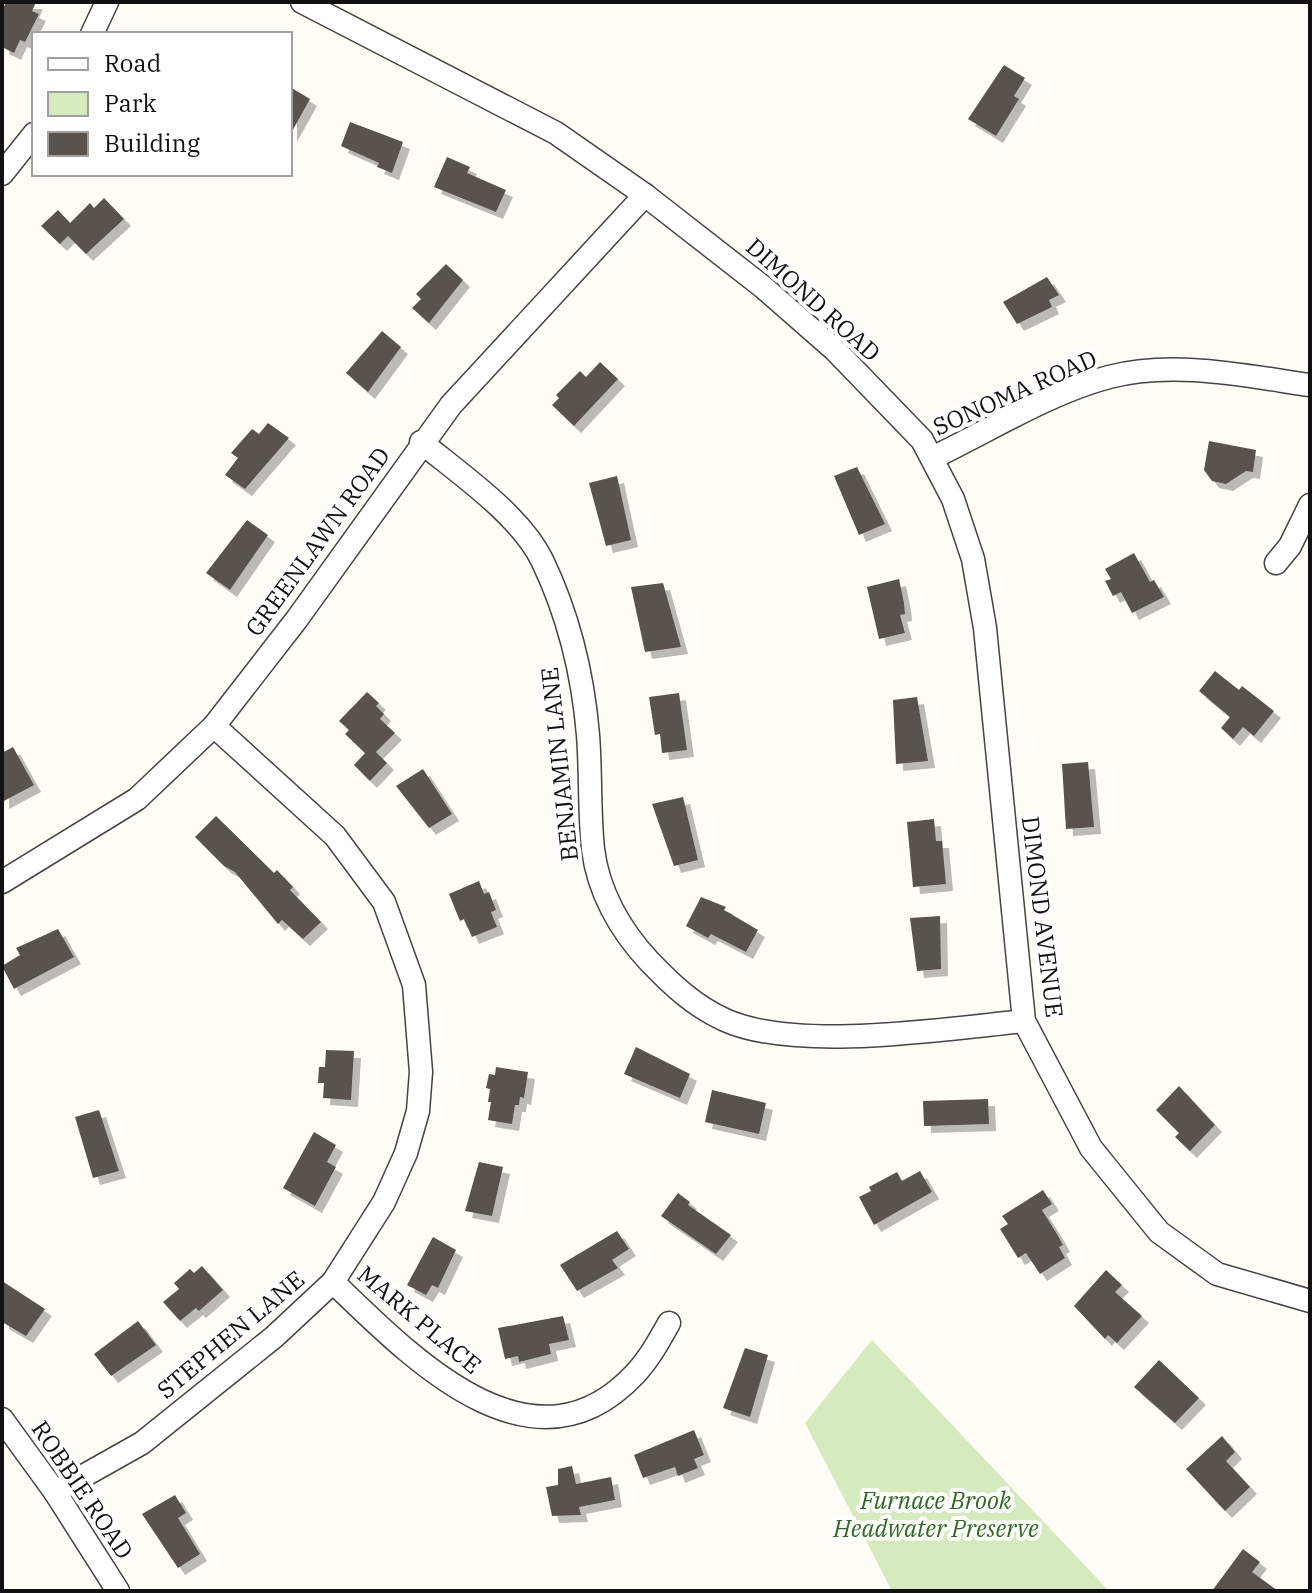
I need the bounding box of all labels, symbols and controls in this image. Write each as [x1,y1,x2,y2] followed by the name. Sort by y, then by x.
[32,32,292,176] legend
[104,47,161,79] text: Road
[104,87,156,119] text: Park
[104,127,200,159] text: Building
[740,230,888,368] street label: DIMOND ROAD
[928,342,1101,442] street label: SONOMA ROAD
[238,440,397,642] street label: GREENLAWN ROAD
[533,665,585,863] street label: BENJAMIN LANE
[1015,814,1071,1019] street label: DIMOND AVENUE
[351,1258,488,1380] street label: MARK PLACE
[150,1263,311,1405] street label: STEPHEN LANE
[25,1414,141,1565] street label: ROBBIE ROAD
[832,1484,1039,1544] park label: Furnace Brook Headwater Preserve

